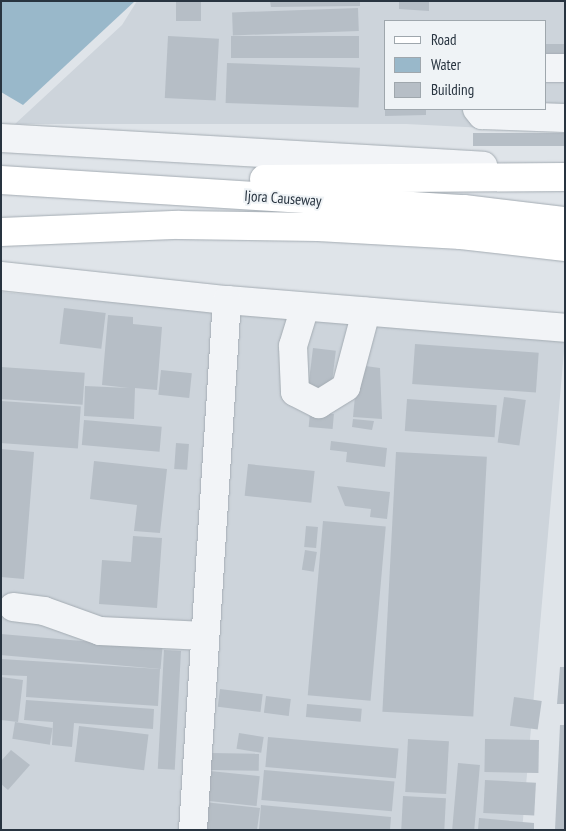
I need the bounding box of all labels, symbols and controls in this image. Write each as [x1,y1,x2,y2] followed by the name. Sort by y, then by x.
[384,20,546,110] legend
[431,30,457,49] text: Road
[431,55,461,74] text: Water
[431,80,474,99] text: Building
[244,186,322,210] street label: Ijora Causeway

